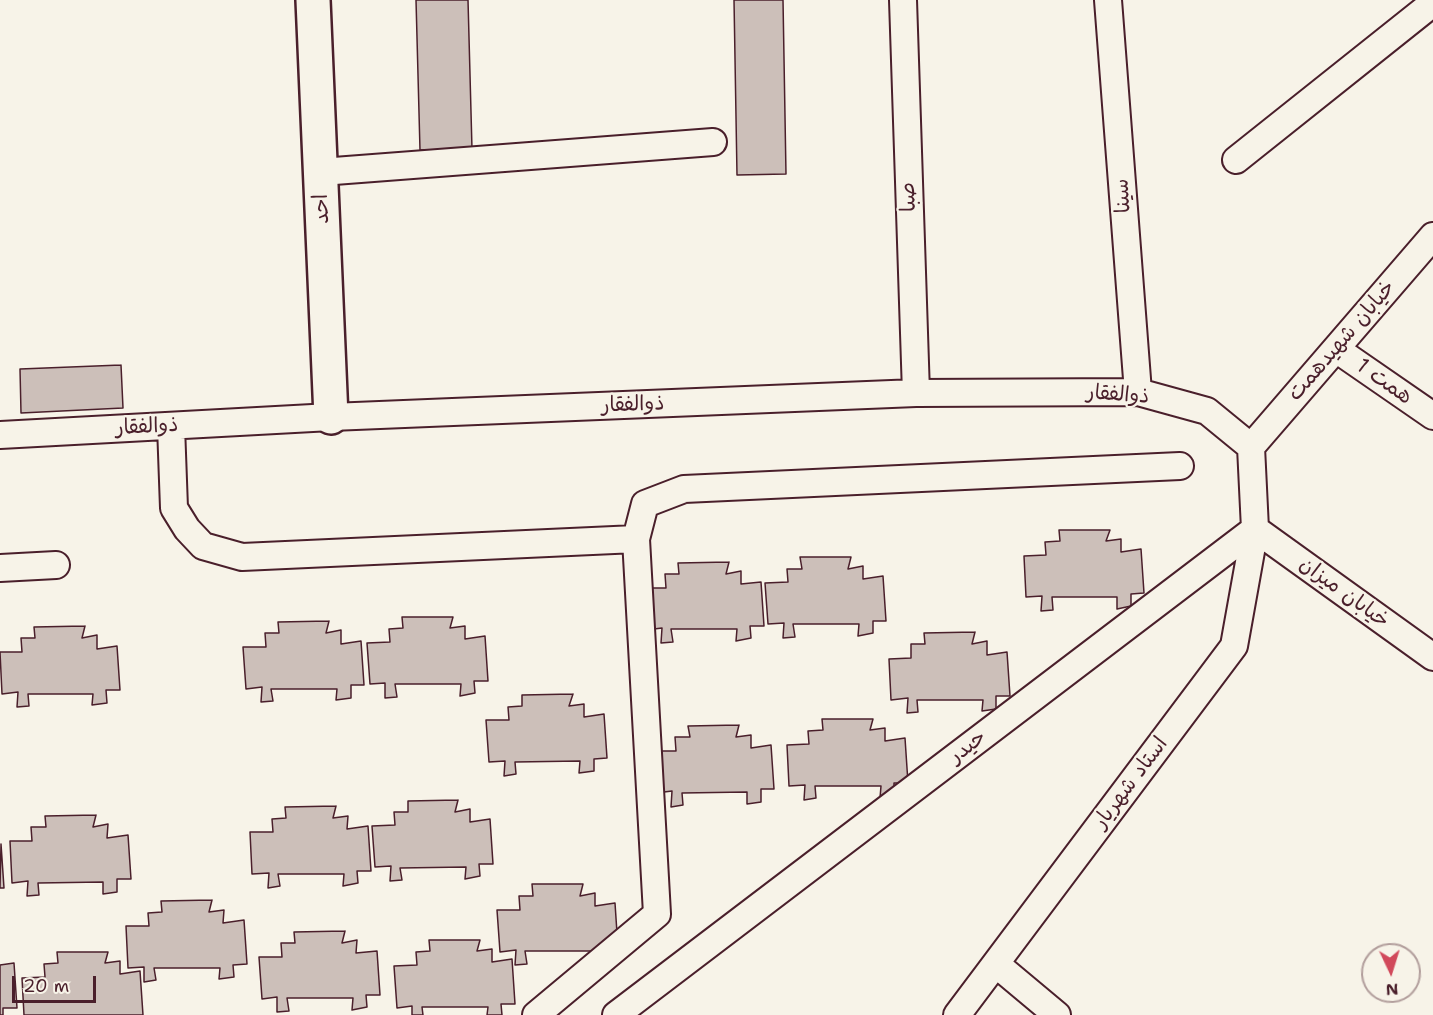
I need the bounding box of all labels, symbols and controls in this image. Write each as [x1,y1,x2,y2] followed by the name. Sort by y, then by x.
[1109,178,1137,214] street label: سینا
[896,182,922,212] street label: صبا
[309,193,335,225] street label: احد
[1283,276,1401,406] street label: خیابان شهیدهمت
[1351,354,1417,410] street label: همت 1
[1086,380,1150,410] street label: ذوالفقار
[601,391,665,419] street label: ذوالفقار
[115,413,179,441] street label: ذوالفقار
[1294,552,1394,634] street label: خیابان میزان
[944,725,992,769] street label: حیدر
[1088,732,1174,834] street label: استاد شهریار
[1361,943,1421,1003] north arrow
[15,964,99,1002] scale bar
[23,974,69,998] text: 20 m
[1385,979,1399,1000] text: N

